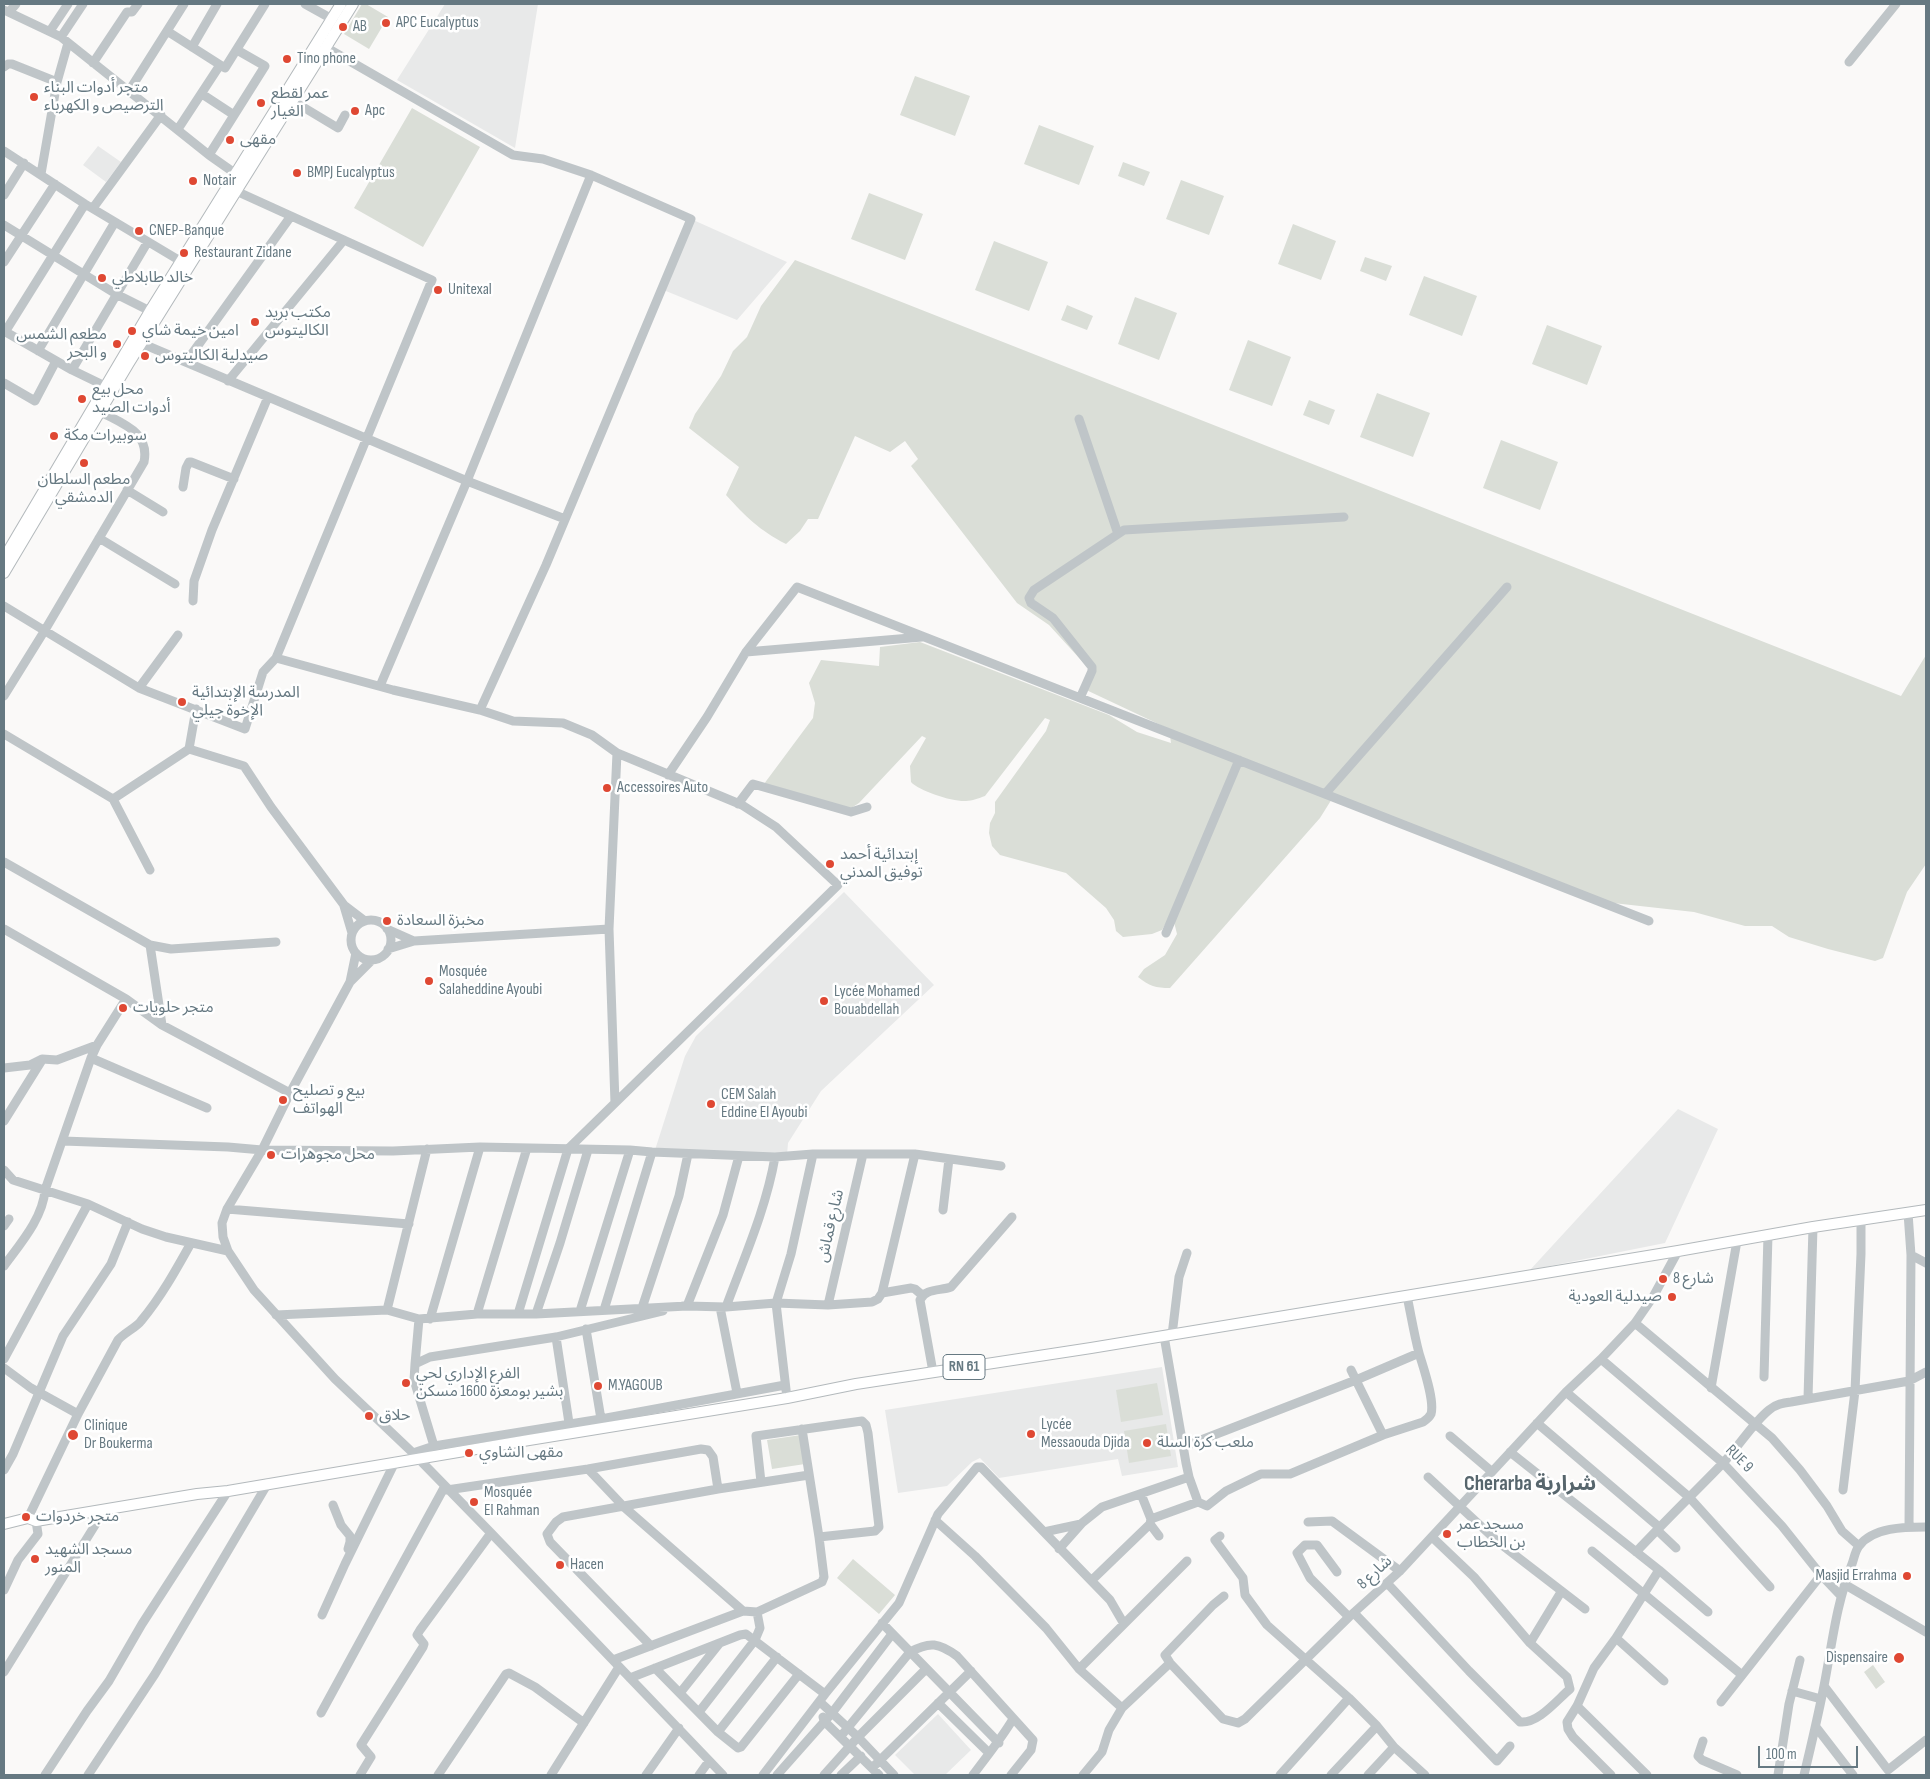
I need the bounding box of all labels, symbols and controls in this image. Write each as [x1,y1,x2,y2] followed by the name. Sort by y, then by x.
[396,13,479,33] place label: APC Eucalyptus
[353,17,367,37] place label: AB
[380,17,392,29] marker: APC Eucalyptus
[337,21,349,33] marker: AB
[297,49,356,69] place label: Tino phone
[281,53,293,65] marker: Tino phone
[44,78,164,116] place label: متجر أدوات البناء الترصيص و الكهرباء
[271,84,329,122] place label: عمر لقطع الغيار
[28,91,40,103] marker: متجر أدوات البناء الترصيص و الكهرباء
[255,97,267,109] marker: عمر لقطع الغيار
[365,101,385,121] place label: Apc
[349,105,361,117] marker: Apc
[240,130,276,150] place label: مقهى
[224,134,236,146] marker: مقهى
[307,163,395,183] place label: BMPJ Eucalyptus
[291,167,303,179] marker: BMPJ Eucalyptus
[203,171,236,191] place label: Notair
[187,175,199,187] marker: Notair
[149,221,224,241] place label: CNEP-Banque
[133,225,145,237] marker: CNEP-Banque
[194,243,292,263] place label: Restaurant Zidane
[178,247,190,259] marker: Restaurant Zidane
[112,268,193,288] place label: خالد طابلاطي
[96,272,108,284] marker: خالد طابلاطي
[448,280,492,300] place label: Unitexal
[432,284,444,296] marker: Unitexal
[265,303,331,341] place label: مكتب بريد الكاليتوس
[249,316,261,328] marker: مكتب بريد الكاليتوس
[142,321,239,341] place label: امين خيمة شاي
[16,325,107,363] place label: مطعم الشمس و البحر
[126,325,138,337] marker: امين خيمة شاي
[111,338,123,350] marker: مطعم الشمس و البحر
[155,346,268,366] place label: صيدلية الكاليتوس
[139,350,151,362] marker: صيدلية الكاليتوس
[92,380,170,418] place label: محل بيع أدوات الصيد
[76,393,88,405] marker: محل بيع أدوات الصيد
[64,426,147,446] place label: سوبيرات مكة
[48,430,60,442] marker: سوبيرات مكة
[78,457,90,469] marker: مطعم السلطان الدمشقي
[38,470,130,508] place label: مطعم السلطان الدمشقي
[192,683,300,721] place label: المدرسة الإبتدائية الإخوة جيلي
[176,696,188,708] marker: المدرسة الإبتدائية الإخوة جيلي
[617,778,708,798] place label: Accessoires Auto
[601,782,613,794] marker: Accessoires Auto
[840,845,923,883] place label: إبتدائية أحمد توفيق المدني
[824,858,836,870] marker: إبتدائية أحمد توفيق المدني
[397,911,484,931] place label: مخبزة السعادة
[381,915,393,927] marker: مخبزة السعادة
[439,962,542,1000] place label: Mosquée Salaheddine Ayoubi
[423,975,435,987] marker: Mosquée Salaheddine Ayoubi
[834,982,920,1020] place label: Lycée Mohamed Bouabdellah
[818,995,830,1007] marker: Lycée Mohamed Bouabdellah
[133,998,214,1018] place label: متجر حلويات
[117,1002,129,1014] marker: متجر حلويات
[293,1081,365,1119] place label: بيع و تصليح الهواتف
[721,1085,807,1123] place label: CEM Salah Eddine El Ayoubi
[277,1094,289,1106] marker: بيع و تصليح الهواتف
[705,1098,717,1110] marker: CEM Salah Eddine El Ayoubi
[281,1145,375,1165] place label: محل مجوهرات
[265,1149,277,1161] marker: محل مجوهرات
[813,1188,849,1264] street label: شارع قماش
[1673,1269,1714,1289] place label: شارع 8
[1657,1273,1669,1285] marker: شارع 8
[1569,1287,1662,1307] place label: صيدلية العودية
[1666,1291,1678,1303] marker: صيدلية العودية
[943,1354,985,1380] road number: RN 61
[416,1364,563,1402] place label: الفرع الإداري لحي بشير بومعزة 1600 مسكن
[608,1376,663,1396] place label: M.YAGOUB
[400,1377,412,1389] marker: الفرع الإداري لحي بشير بومعزة 1600 مسكن
[592,1380,604,1392] marker: M.YAGOUB
[379,1406,410,1426] place label: حلاق
[363,1410,375,1422] marker: حلاق
[1041,1415,1130,1453] place label: Lycée Messaouda Djida
[84,1416,153,1454] place label: Clinique Dr Boukerma
[66,1428,80,1442] marker: Clinique Dr Boukerma
[1025,1428,1037,1440] marker: Lycée Messaouda Djida
[1157,1433,1254,1453] place label: ملعب كرة السلة
[1141,1437,1153,1449] marker: ملعب كرة السلة
[1721,1441,1757,1477] street label: RUE 9
[479,1443,563,1463] place label: مقهى الشاوي
[463,1447,475,1459] marker: مقهى الشاوي
[1464,1472,1596,1498] district label: Cherarba شراربة
[484,1483,540,1521] place label: Mosquée El Rahman
[468,1496,480,1508] marker: Mosquée El Rahman
[36,1507,119,1527] place label: متجر خردوات
[20,1511,32,1523] marker: متجر خردوات
[1457,1515,1526,1553] place label: مسجد عمر بن الخطاب
[1441,1528,1453,1540] marker: مسجد عمر بن الخطاب
[45,1540,132,1578] place label: مسجد الشهيد المنور
[1354,1552,1396,1594] street label: شارع 8
[29,1553,41,1565] marker: مسجد الشهيد المنور
[570,1555,604,1575] place label: Hacen
[554,1559,566,1571] marker: Hacen
[1816,1566,1897,1586] place label: Masjid Errahma
[1901,1570,1913,1582] marker: Masjid Errahma
[1826,1648,1888,1668] place label: Dispensaire
[1892,1651,1906,1665] marker: Dispensaire
[1760,1736,1860,1768] scale bar
[1766,1745,1797,1764] text: 100 m

